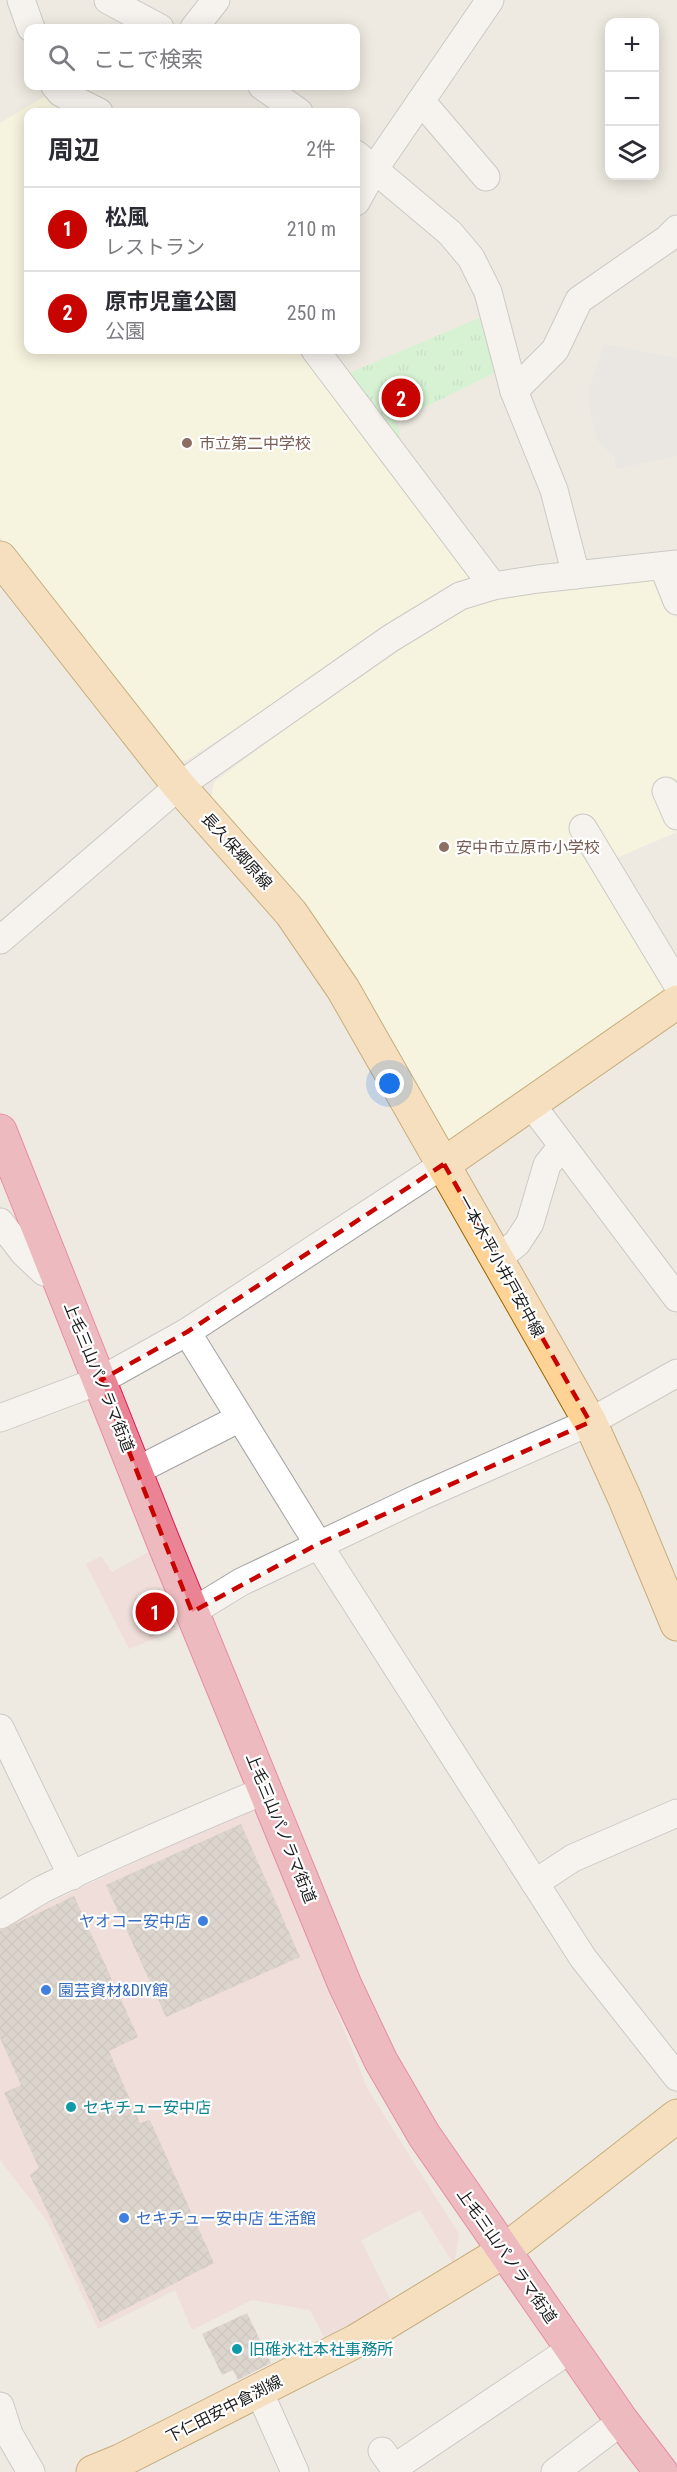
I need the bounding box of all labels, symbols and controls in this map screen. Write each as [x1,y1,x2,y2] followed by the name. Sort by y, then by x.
[605,18,659,180] map controls
[605,18,659,72] button: +
[24,24,360,90] search box
[45,41,78,74] icon: search
[93,47,203,72] text: ここで検索
[605,72,659,126] button: −
[605,126,659,180] button: layers
[48,135,100,165] text: 周辺
[306,137,336,161] text: 2件
[105,205,149,230] text: 松風
[62,217,73,241] text: 1
[287,217,336,241] text: 210 m
[105,235,205,259] text: レストラン
[105,289,237,314] text: 原市児童公園
[62,301,73,325] text: 2
[287,301,336,325] text: 250 m
[105,319,145,343] text: 公園
[382,376,420,420] pin: 2
[199,434,311,453] place label: 市立第二中学校
[180,436,194,450] marker: 市立第二中学校
[198,809,276,893] street label: 長久保郷原線
[456,838,600,857] place label: 安中市立原市小学校
[437,840,451,854] marker: 安中市立原市小学校
[375,1069,404,1098] your location
[454,1191,548,1341] street label: 一本木平小井戸安中線
[60,1299,138,1455] street label: 上毛三山パノラマ街道
[136,1590,174,1634] pin: 1
[242,1750,320,1906] street label: 上毛三山パノラマ街道
[79,1912,191,1931] place label: ヤオコー安中店
[196,1914,210,1928] marker: ヤオコー安中店
[58,1981,168,2000] place label: 園芸資材&DIY館
[39,1983,53,1997] marker: 園芸資材&DIY館
[83,2098,211,2117] place label: セキチュー安中店
[64,2100,78,2114] marker: セキチュー安中店
[453,2185,561,2327] street label: 上毛三山パノラマ街道
[136,2209,316,2228] place label: セキチュー安中店 生活館
[117,2211,131,2225] marker: セキチュー安中店 生活館
[249,2340,393,2359] place label: 旧碓氷社本社事務所
[230,2342,244,2356] marker: 旧碓氷社本社事務所
[163,2371,285,2447] street label: 下仁田安中倉渕線

